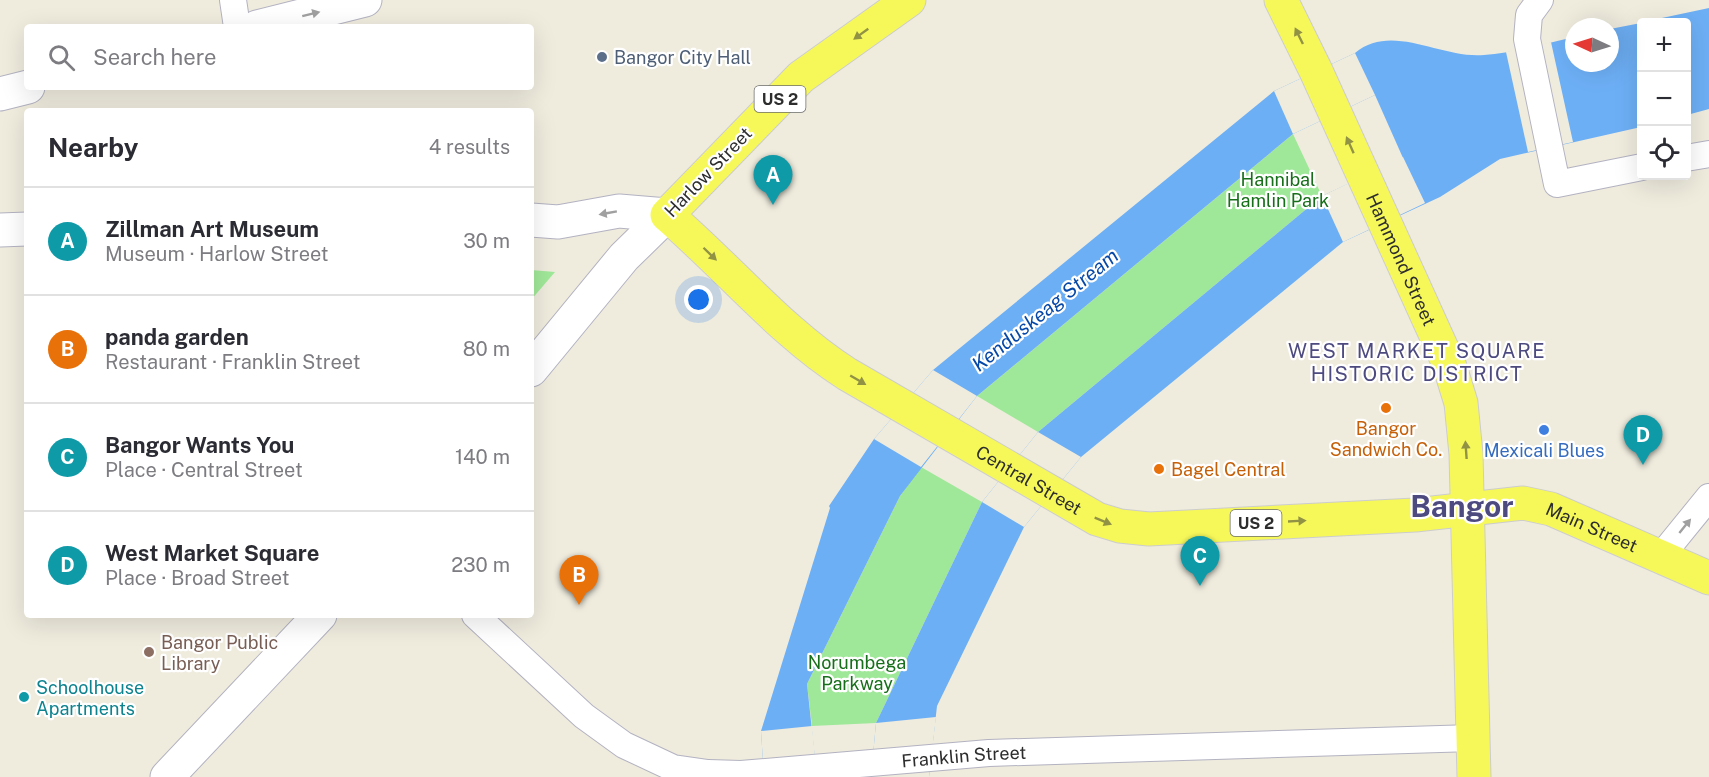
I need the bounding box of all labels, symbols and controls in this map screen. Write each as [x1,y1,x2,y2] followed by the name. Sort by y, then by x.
[302,8,320,18] one-way arrow
[1565,18,1619,72] north arrow
[1637,18,1691,180] map controls
[1637,18,1691,72] button: +
[24,24,534,90] search box
[1294,27,1303,44] one-way arrow
[854,28,870,40] one-way arrow
[45,41,78,74] icon: search
[93,44,217,70] text: Search here
[614,47,751,68] place label: Bangor City Hall
[595,50,609,64] marker: Bangor City Hall
[1637,72,1691,126] button: −
[754,86,806,112] road number: US 2
[660,123,756,221] street label: Harlow Street
[1637,126,1691,180] button: locate
[48,132,138,163] text: Nearby
[429,135,510,159] text: 4 results
[1344,136,1354,154] one-way arrow
[754,156,792,205] pin: A
[1227,169,1329,211] park label: Hannibal Hamlin Park
[1362,190,1441,329] street label: Hammond Street
[599,209,618,218] one-way arrow
[105,216,319,242] text: Zillman Art Museum
[60,229,75,253] text: A
[463,229,510,253] text: 30 m
[105,242,329,266] text: Museum · Harlow Street
[967,244,1123,376] water label: Kenduskeag Stream
[703,246,717,260] one-way arrow
[684,285,713,314] your location
[105,324,249,350] text: panda garden
[61,337,74,361] text: B
[463,337,510,361] text: 80 m
[1288,339,1546,386] district label: WEST MARKET SQUARE HISTORIC DISTRICT
[105,350,360,374] text: Restaurant · Franklin Street
[850,375,866,386] one-way arrow
[1379,401,1393,415] marker: Bangor Sandwich Co.
[1624,416,1662,465] pin: D
[1330,418,1442,460] place label: Bangor Sandwich Co.
[1537,423,1551,437] marker: Mexicali Blues
[105,432,294,458] text: Bangor Wants You
[1461,440,1471,459] one-way arrow
[1484,440,1604,461] place label: Mexicali Blues
[972,441,1086,518] street label: Central Street
[60,445,75,469] text: C
[455,445,510,469] text: 140 m
[105,458,303,482] text: Place · Central Street
[1171,459,1286,480] place label: Bagel Central
[1152,462,1166,476] marker: Bagel Central
[1410,488,1514,524] district label: Bangor
[1543,498,1641,556] street label: Main Street
[1230,510,1282,536] road number: US 2
[1095,516,1113,526] one-way arrow
[1287,517,1306,526] one-way arrow
[1679,518,1692,534] one-way arrow
[1180,536,1220,586] pin: C
[105,540,319,566] text: West Market Square
[60,553,75,577] text: D
[451,553,510,577] text: 230 m
[560,556,598,605] pin: B
[105,566,289,590] text: Place · Broad Street
[161,632,278,674] place label: Bangor Public Library
[142,645,156,659] marker: Bangor Public Library
[808,652,906,694] park label: Norumbega Parkway
[36,677,144,719] place label: Schoolhouse Apartments
[17,690,31,704] marker: Schoolhouse Apartments
[900,741,1027,771] street label: Franklin Street

